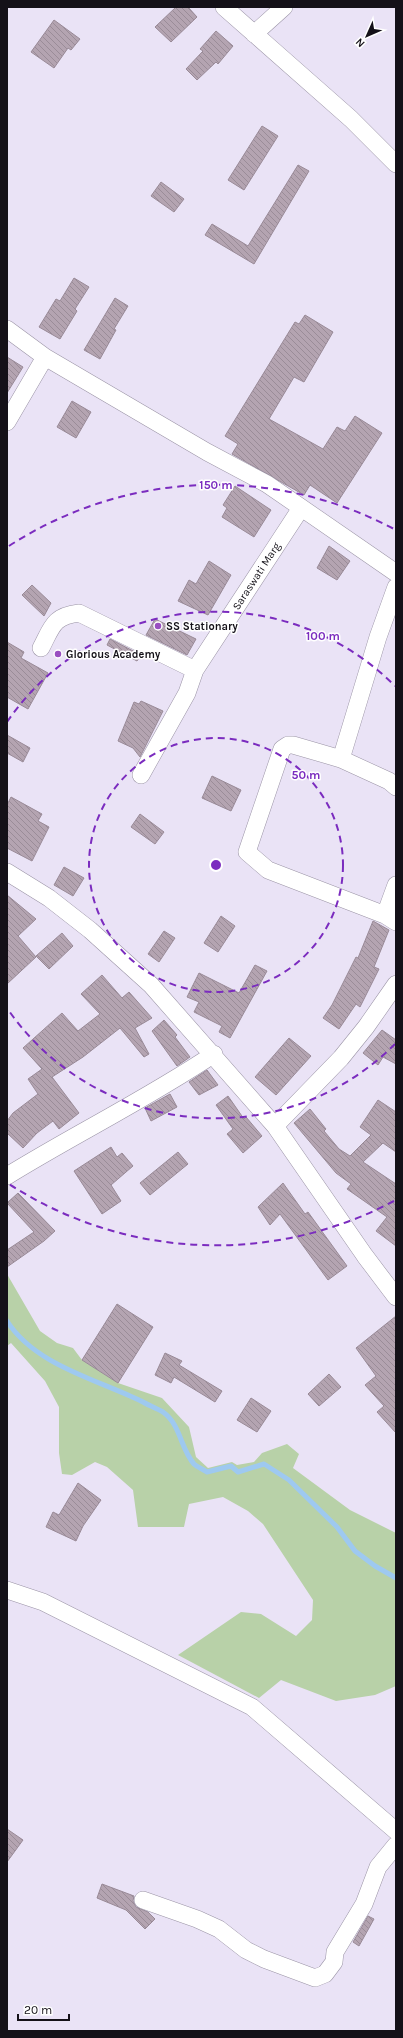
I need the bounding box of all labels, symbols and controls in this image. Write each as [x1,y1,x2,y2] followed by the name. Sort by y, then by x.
[347,16,387,56] north arrow
[353,35,368,50] text: N
[199,478,233,492] text: 150 m
[230,539,284,613] street label: Saraswati Marg
[166,620,238,633] place label: SS Stationary
[153,621,163,631] marker: SS Stationary
[306,629,340,643] text: 100 m
[66,648,161,661] place label: Glorious Academy
[53,649,63,659] marker: Glorious Academy
[292,768,321,782] text: 50 m
[209,858,223,872] centre of rings
[18,1996,69,2022] scale bar
[24,2003,52,2017] text: 20 m

